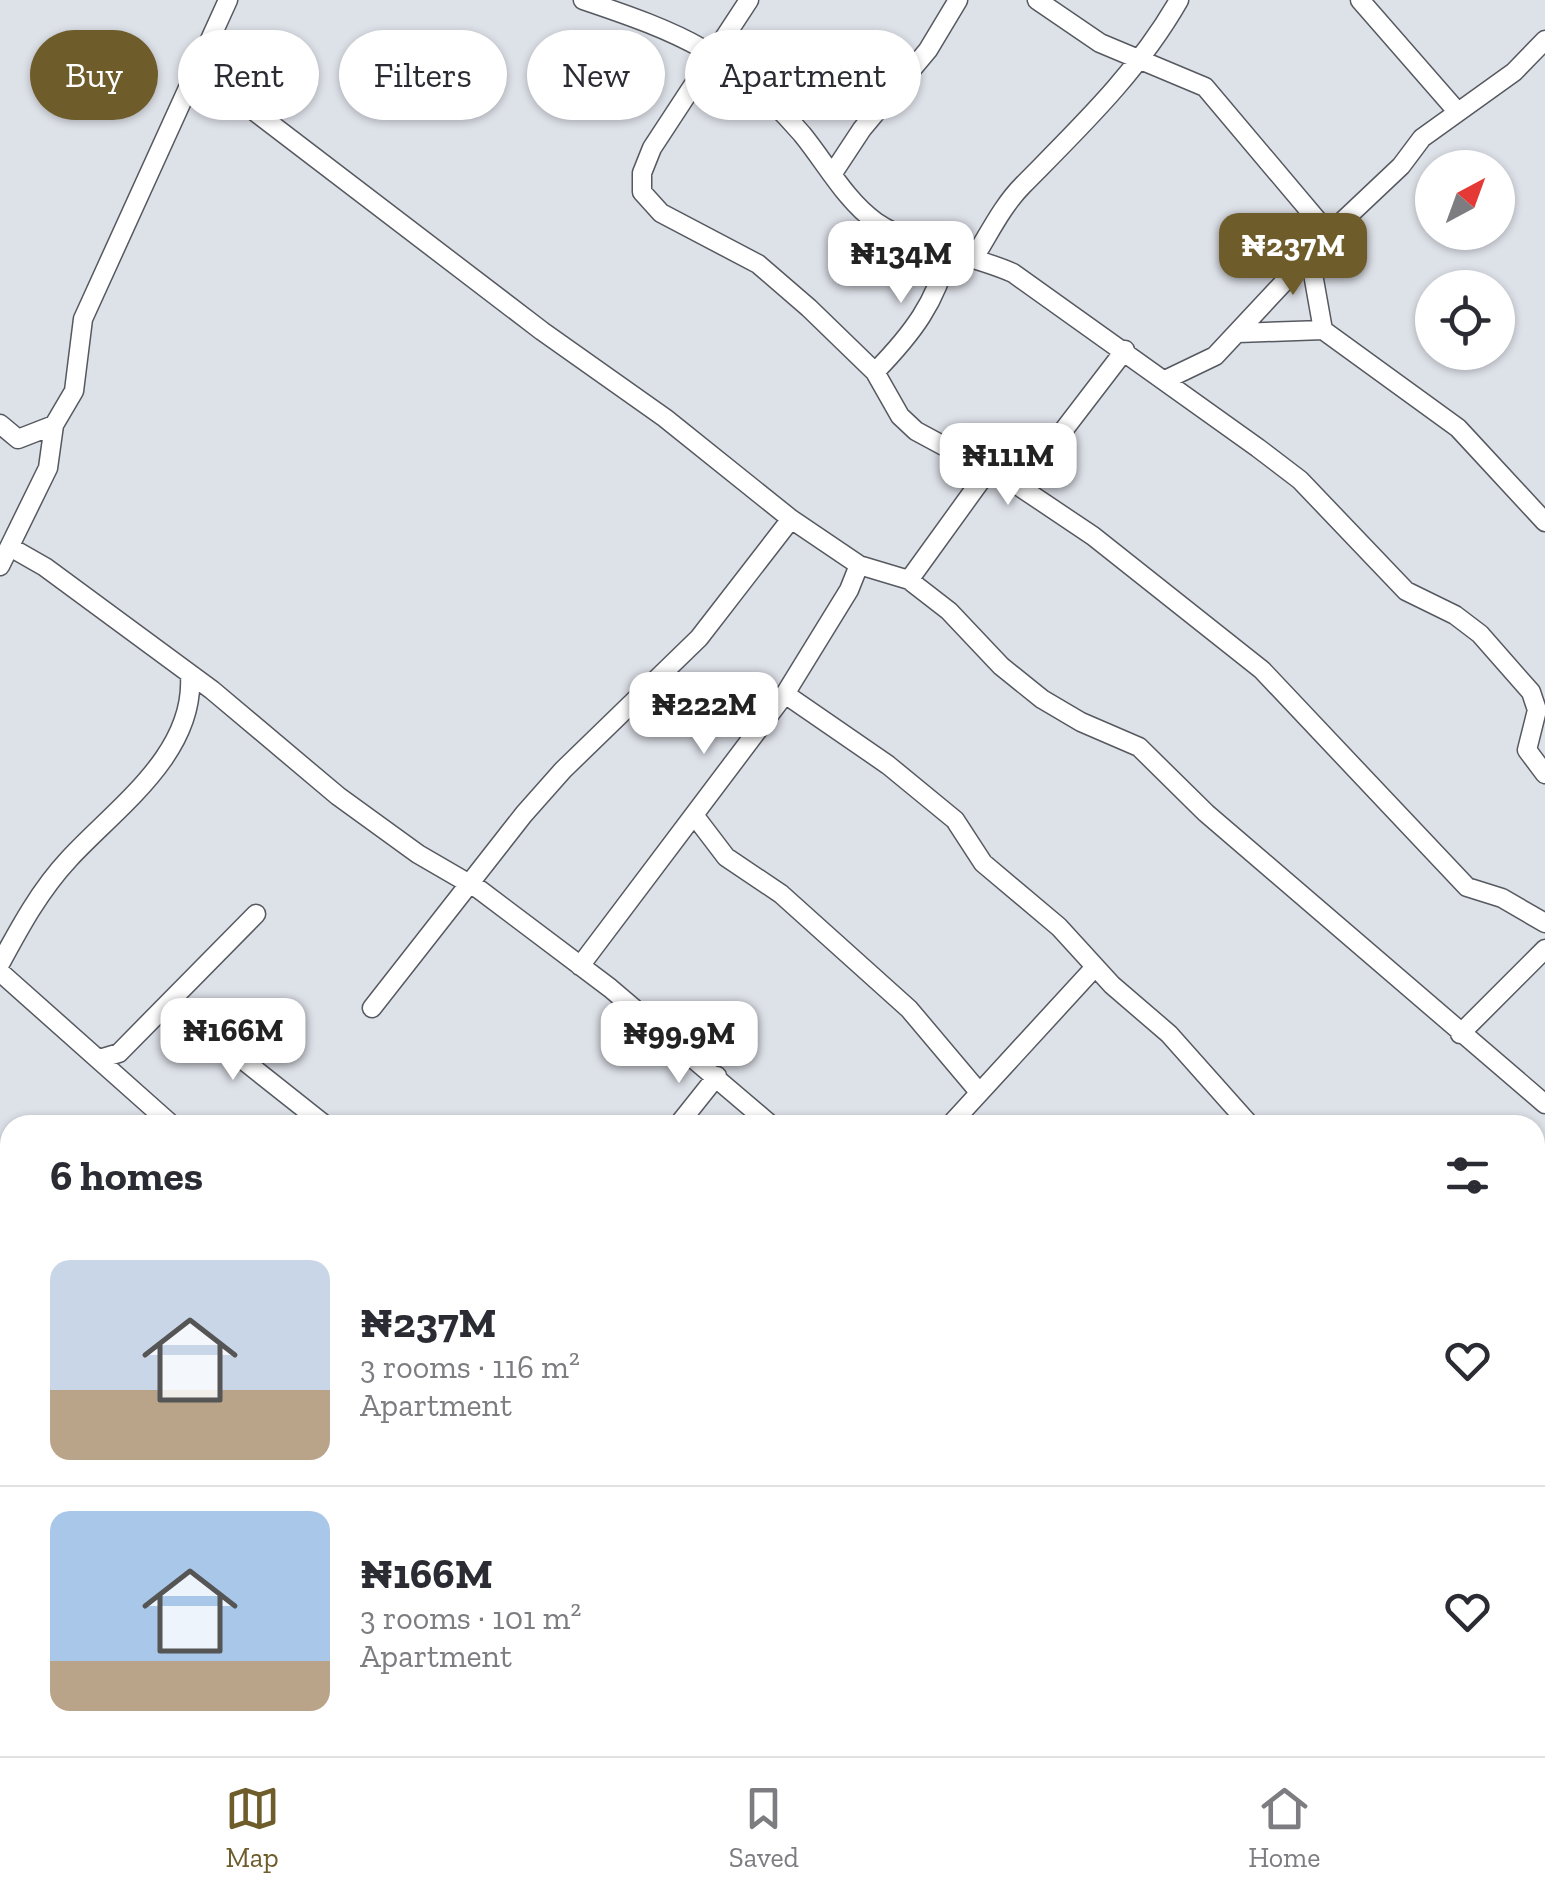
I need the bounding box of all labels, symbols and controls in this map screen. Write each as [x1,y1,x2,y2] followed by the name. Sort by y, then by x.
[30,30,158,120] chip: Buy
[178,30,319,120] chip: Rent
[339,30,507,120] chip: Filters
[527,30,665,120] chip: New
[685,30,921,120] chip: Apartment
[1415,150,1515,250] north arrow
[1415,150,1515,370] map controls
[1223,213,1363,298] pin: ₦237M
[831,221,971,306] pin: ₦134M
[1241,226,1345,264] text: ₦237M
[850,234,952,272] text: ₦134M
[1415,270,1515,370] button: locate
[938,423,1078,508] pin: ₦111M
[962,436,1054,474] text: ₦111M
[634,672,774,757] pin: ₦222M
[651,685,757,723] text: ₦222M
[163,998,303,1083] pin: ₦166M
[598,1001,760,1086] pin: ₦99.9M
[182,1011,284,1049] text: ₦166M
[623,1014,735,1052] text: ₦99.9M
[1440,1148,1495,1203] icon: filters
[50,1150,203,1201] text: 6 homes
[360,1297,496,1348] text: ₦237M
[130,1300,250,1420] icon: home
[1440,1333,1495,1388] icon: heart
[360,1348,580,1386] text: 3 rooms · 116 m²
[360,1386,512,1424] text: Apartment
[360,1548,493,1599] text: ₦166M
[130,1551,250,1671] icon: home
[1440,1584,1495,1639] icon: heart
[360,1599,581,1637] text: 3 rooms · 101 m²
[360,1637,512,1675] text: Apartment
[225,1781,280,1874] tab: Map
[729,1781,799,1874] tab: Saved
[1248,1781,1320,1874] tab: Home

